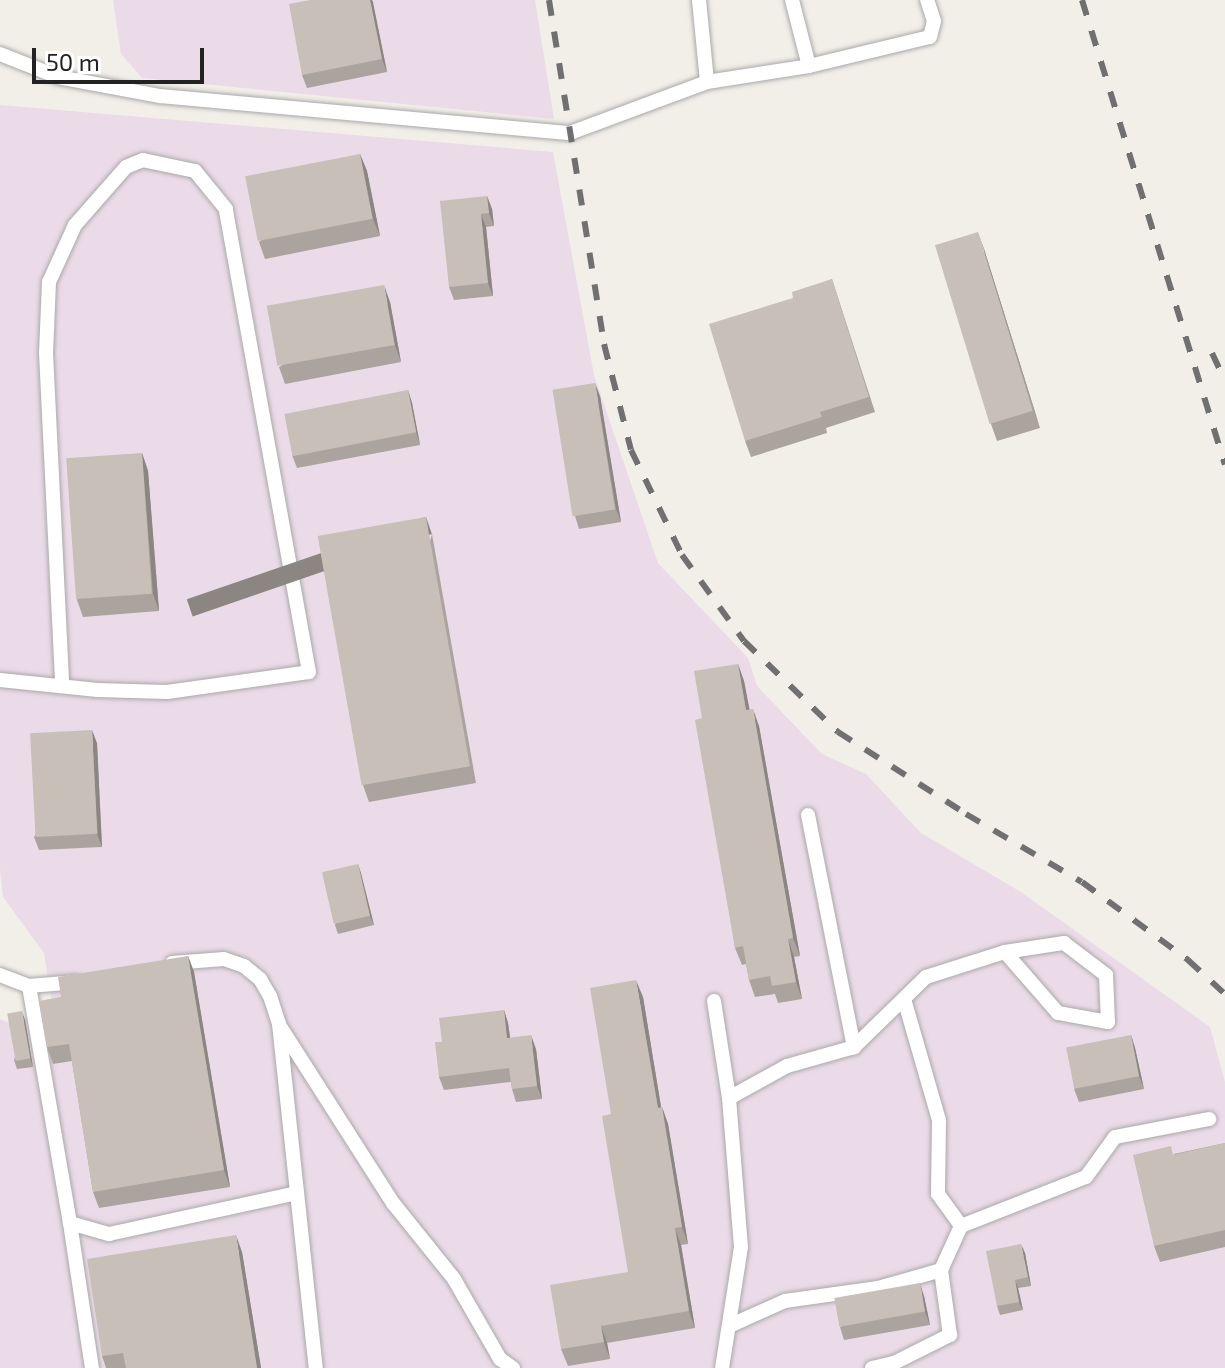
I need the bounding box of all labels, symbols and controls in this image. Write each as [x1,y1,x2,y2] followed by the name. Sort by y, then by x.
[36,32,208,82] scale bar
[46,47,100,76] text: 50 m

